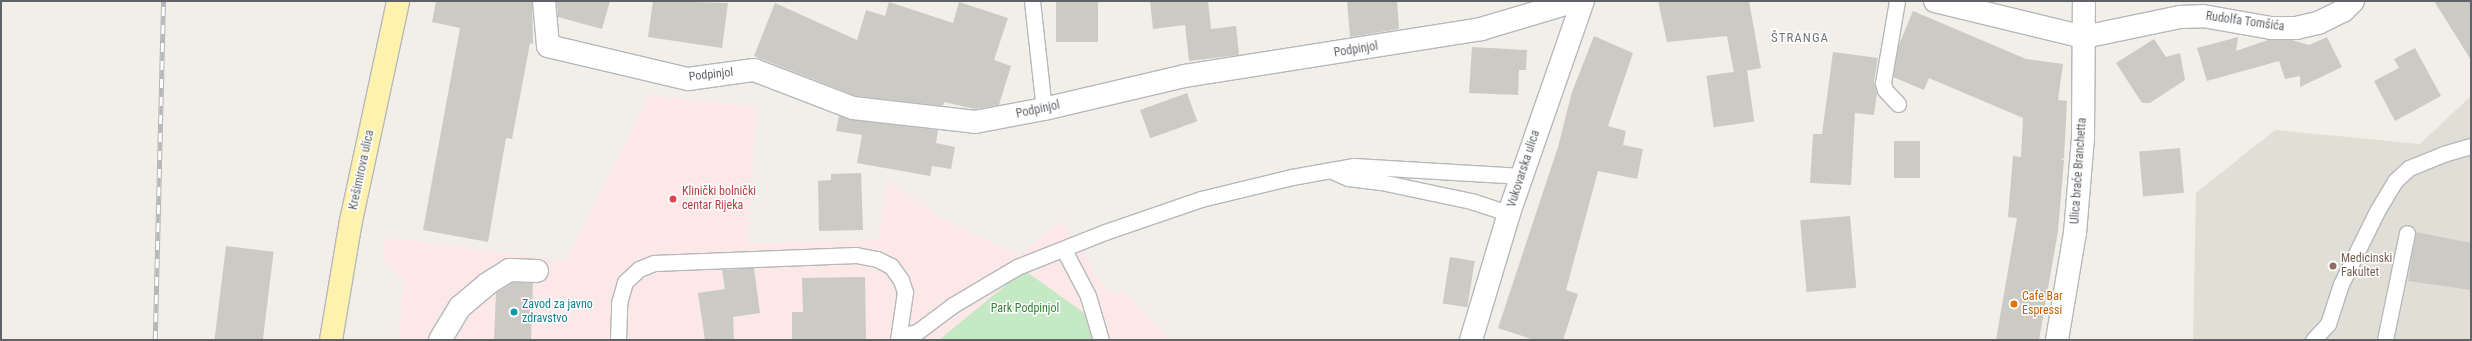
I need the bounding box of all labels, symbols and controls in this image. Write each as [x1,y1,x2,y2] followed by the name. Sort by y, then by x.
[2205,9,2285,35] street label: Rudolfa Tomšića
[1771,30,1829,46] district label: ŠTRANGA
[1333,39,1379,61] street label: Podpinjol
[688,66,734,84] street label: Podpinjol
[1015,98,1061,122] street label: Podpinjol
[2068,117,2090,225] street label: Ulica braće Branchetta
[347,129,377,211] street label: Krešimirova ulica
[1505,129,1543,209] street label: Vukovarska ulica
[682,185,756,213] place label: Klinički bolnički centar Rijeka
[667,193,679,205] marker: Klinički bolnički centar Rijeka
[2341,252,2392,280] place label: Medicinski Fakultet
[2328,261,2338,271] marker: Medicinski Fakultet
[2022,290,2063,318] place label: Cafe Bar Espressi
[522,298,593,326] place label: Zavod za javno zdravstvo
[2009,299,2019,309] marker: Cafe Bar Espressi
[991,302,1059,316] park label: Park Podpinjol
[509,307,519,317] marker: Zavod za javno zdravstvo

